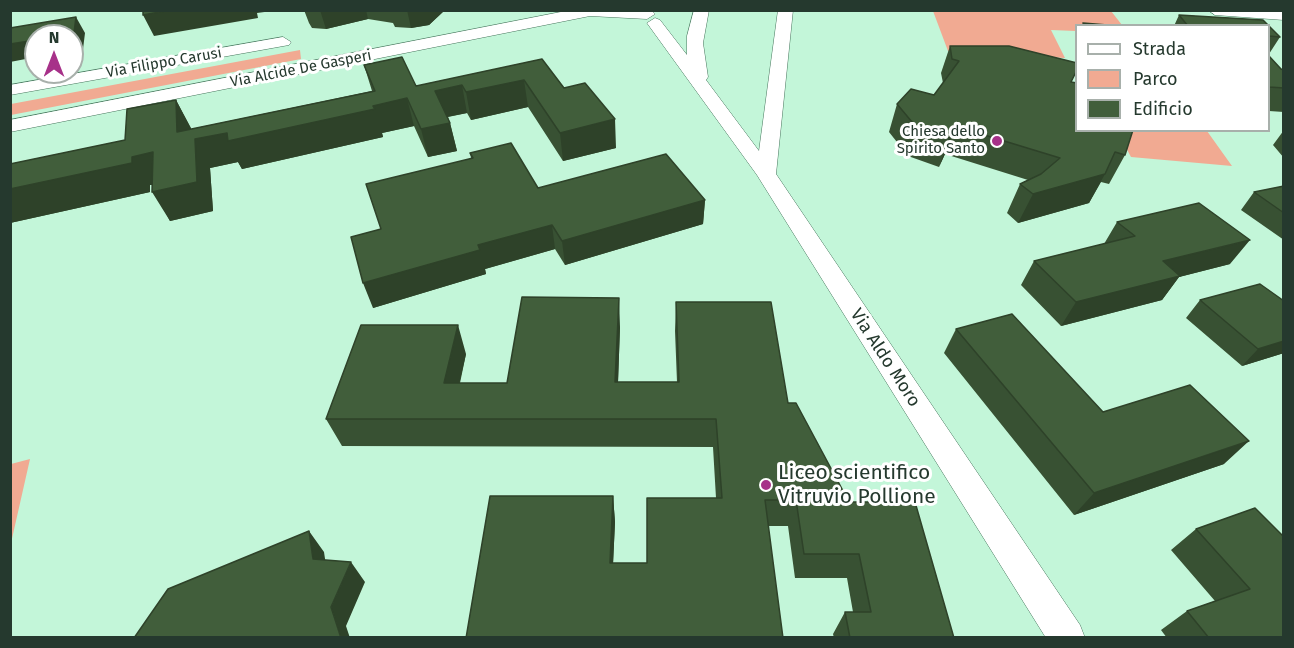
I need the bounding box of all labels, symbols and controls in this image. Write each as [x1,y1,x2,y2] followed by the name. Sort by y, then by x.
[24,24,84,84] north arrow
[1075,24,1270,132] legend
[49,28,59,47] text: N
[1133,38,1186,60] text: Strada
[105,44,223,82] street label: Via Filippo Carusi
[229,46,373,92] street label: Via Alcide De Gasperi
[1133,68,1177,90] text: Parco
[1133,98,1193,120] text: Edificio
[897,123,985,158] place label: Chiesa dello Spirito Santo
[990,134,1004,148] marker: Chiesa dello Spirito Santo
[845,305,925,411] street label: Via Aldo Moro
[778,460,936,510] place label: Liceo scientifico Vitruvio Pollione
[759,478,773,492] marker: Liceo scientifico Vitruvio Pollione

